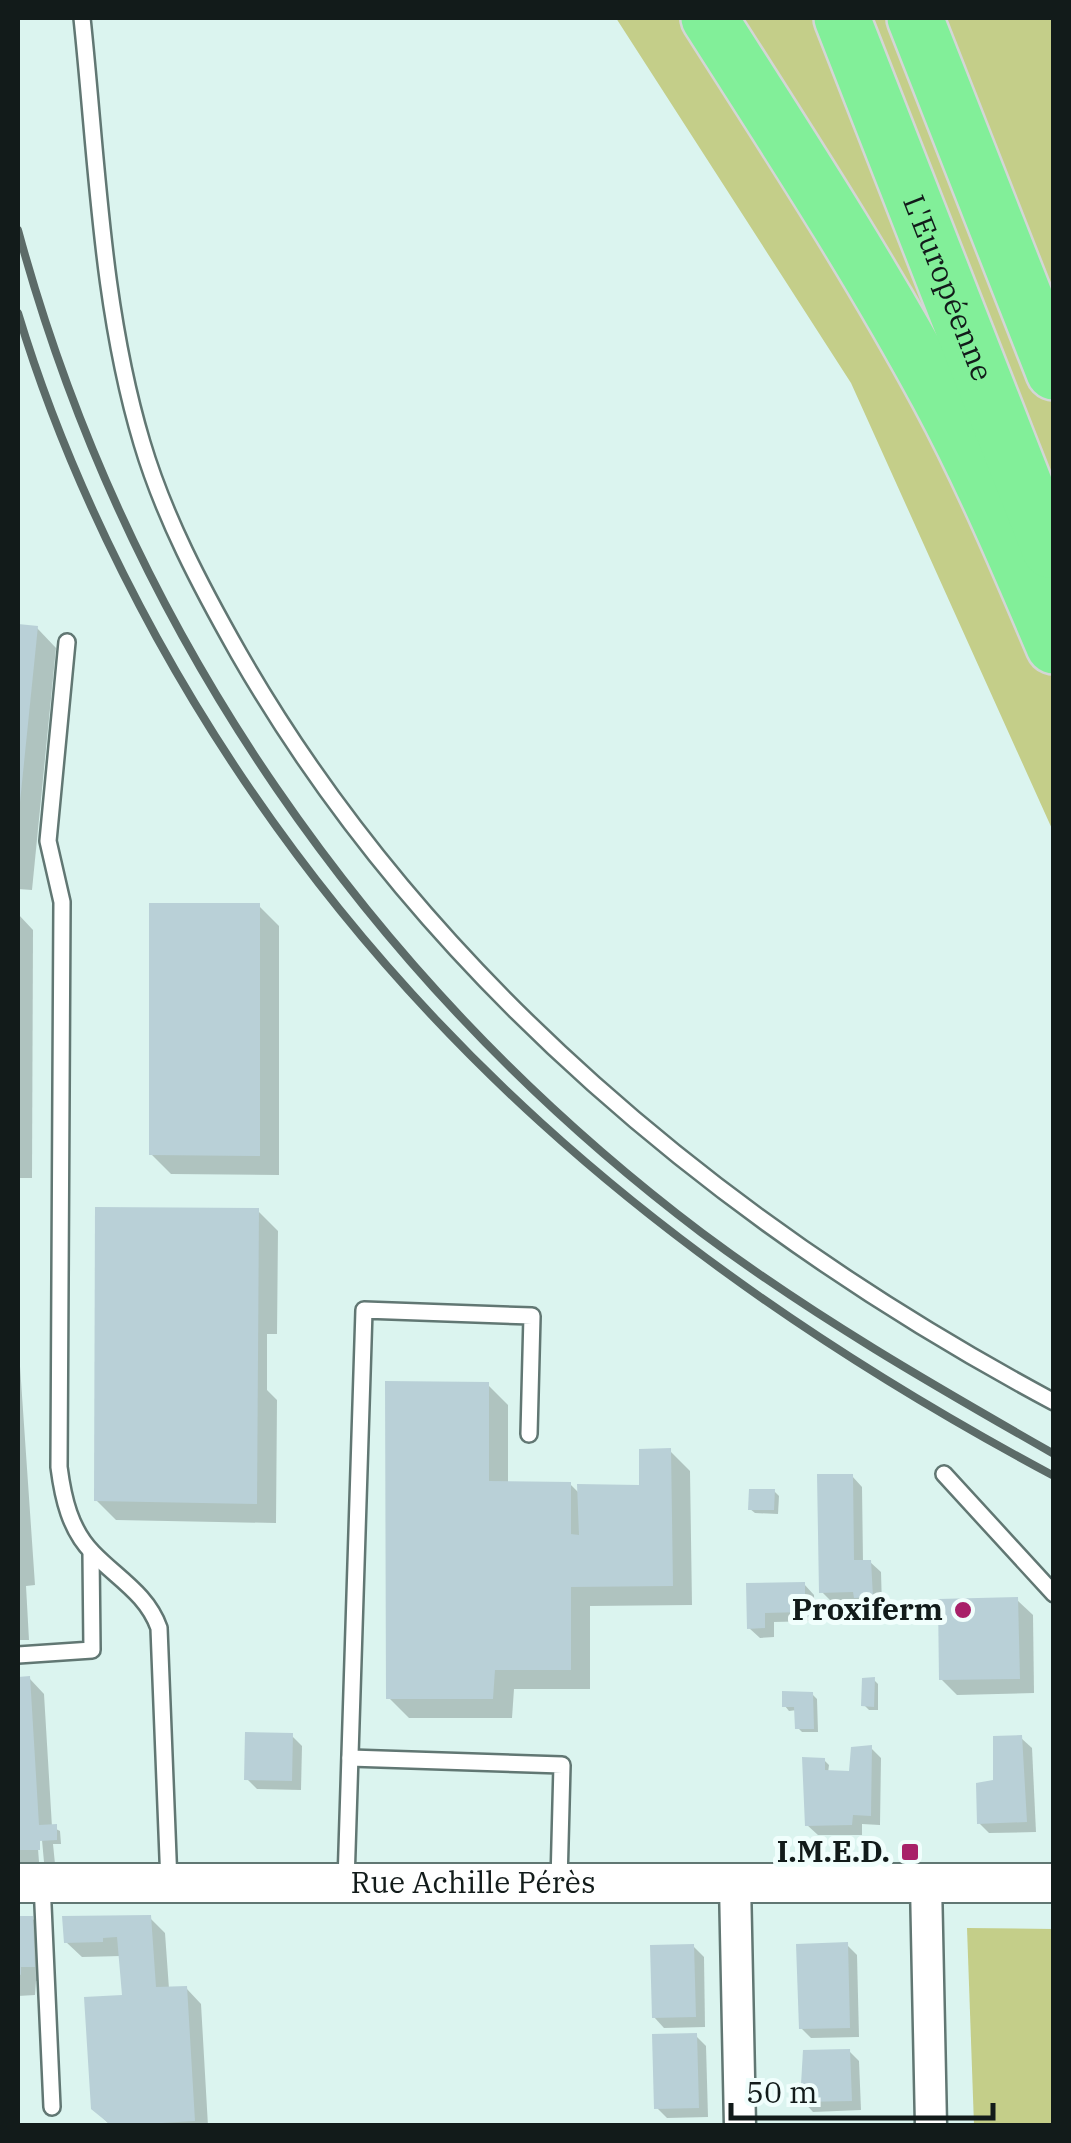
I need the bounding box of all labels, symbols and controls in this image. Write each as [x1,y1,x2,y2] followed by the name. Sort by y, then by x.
[895,189,1003,386] street label: L'Européenne
[792,1589,943,1628] place label: Proxiferm
[952,1599,974,1621] marker: Proxiferm
[777,1831,890,1870] place label: I.M.E.D.
[899,1841,921,1863] marker: I.M.E.D.
[350,1862,596,1901] street label: Rue Achille Pérès
[731,2058,994,2120] scale bar
[746,2072,818,2111] text: 50 m

